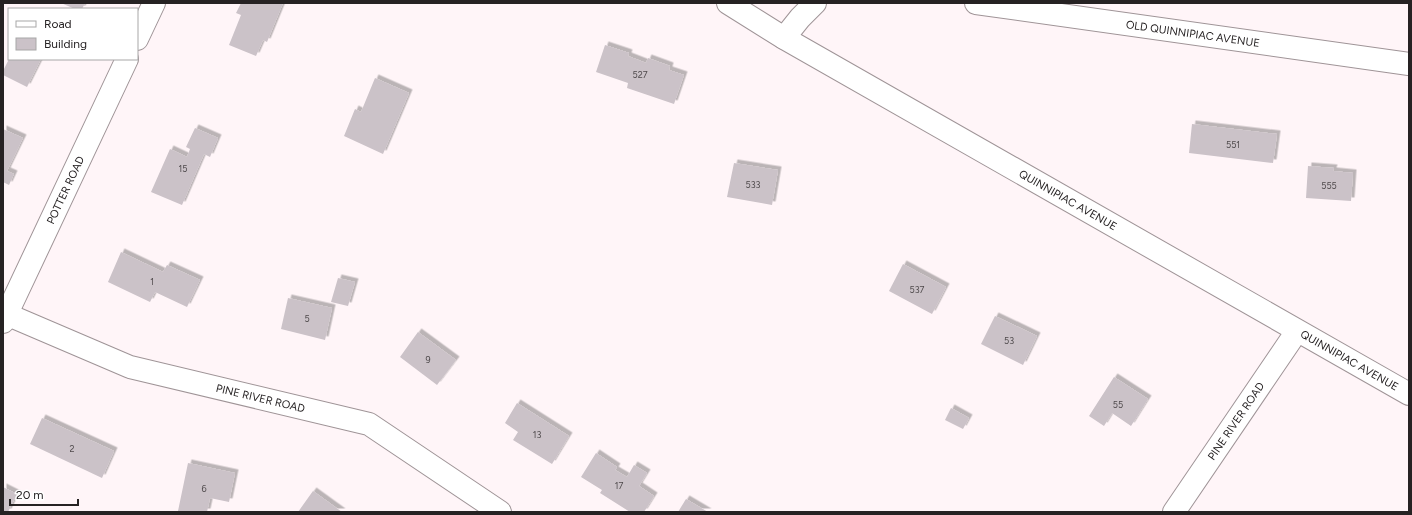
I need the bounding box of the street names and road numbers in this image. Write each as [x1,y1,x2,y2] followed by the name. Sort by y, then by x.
[1125,18,1261,49] street label: OLD QUINNIPIAC AVENUE
[44,154,87,226] street label: POTTER ROAD
[1017,167,1119,233] street label: QUINNIPIAC AVENUE
[1298,327,1401,393] street label: QUINNIPIAC AVENUE
[1205,379,1267,462] street label: PINE RIVER ROAD
[215,381,307,415] street label: PINE RIVER ROAD

